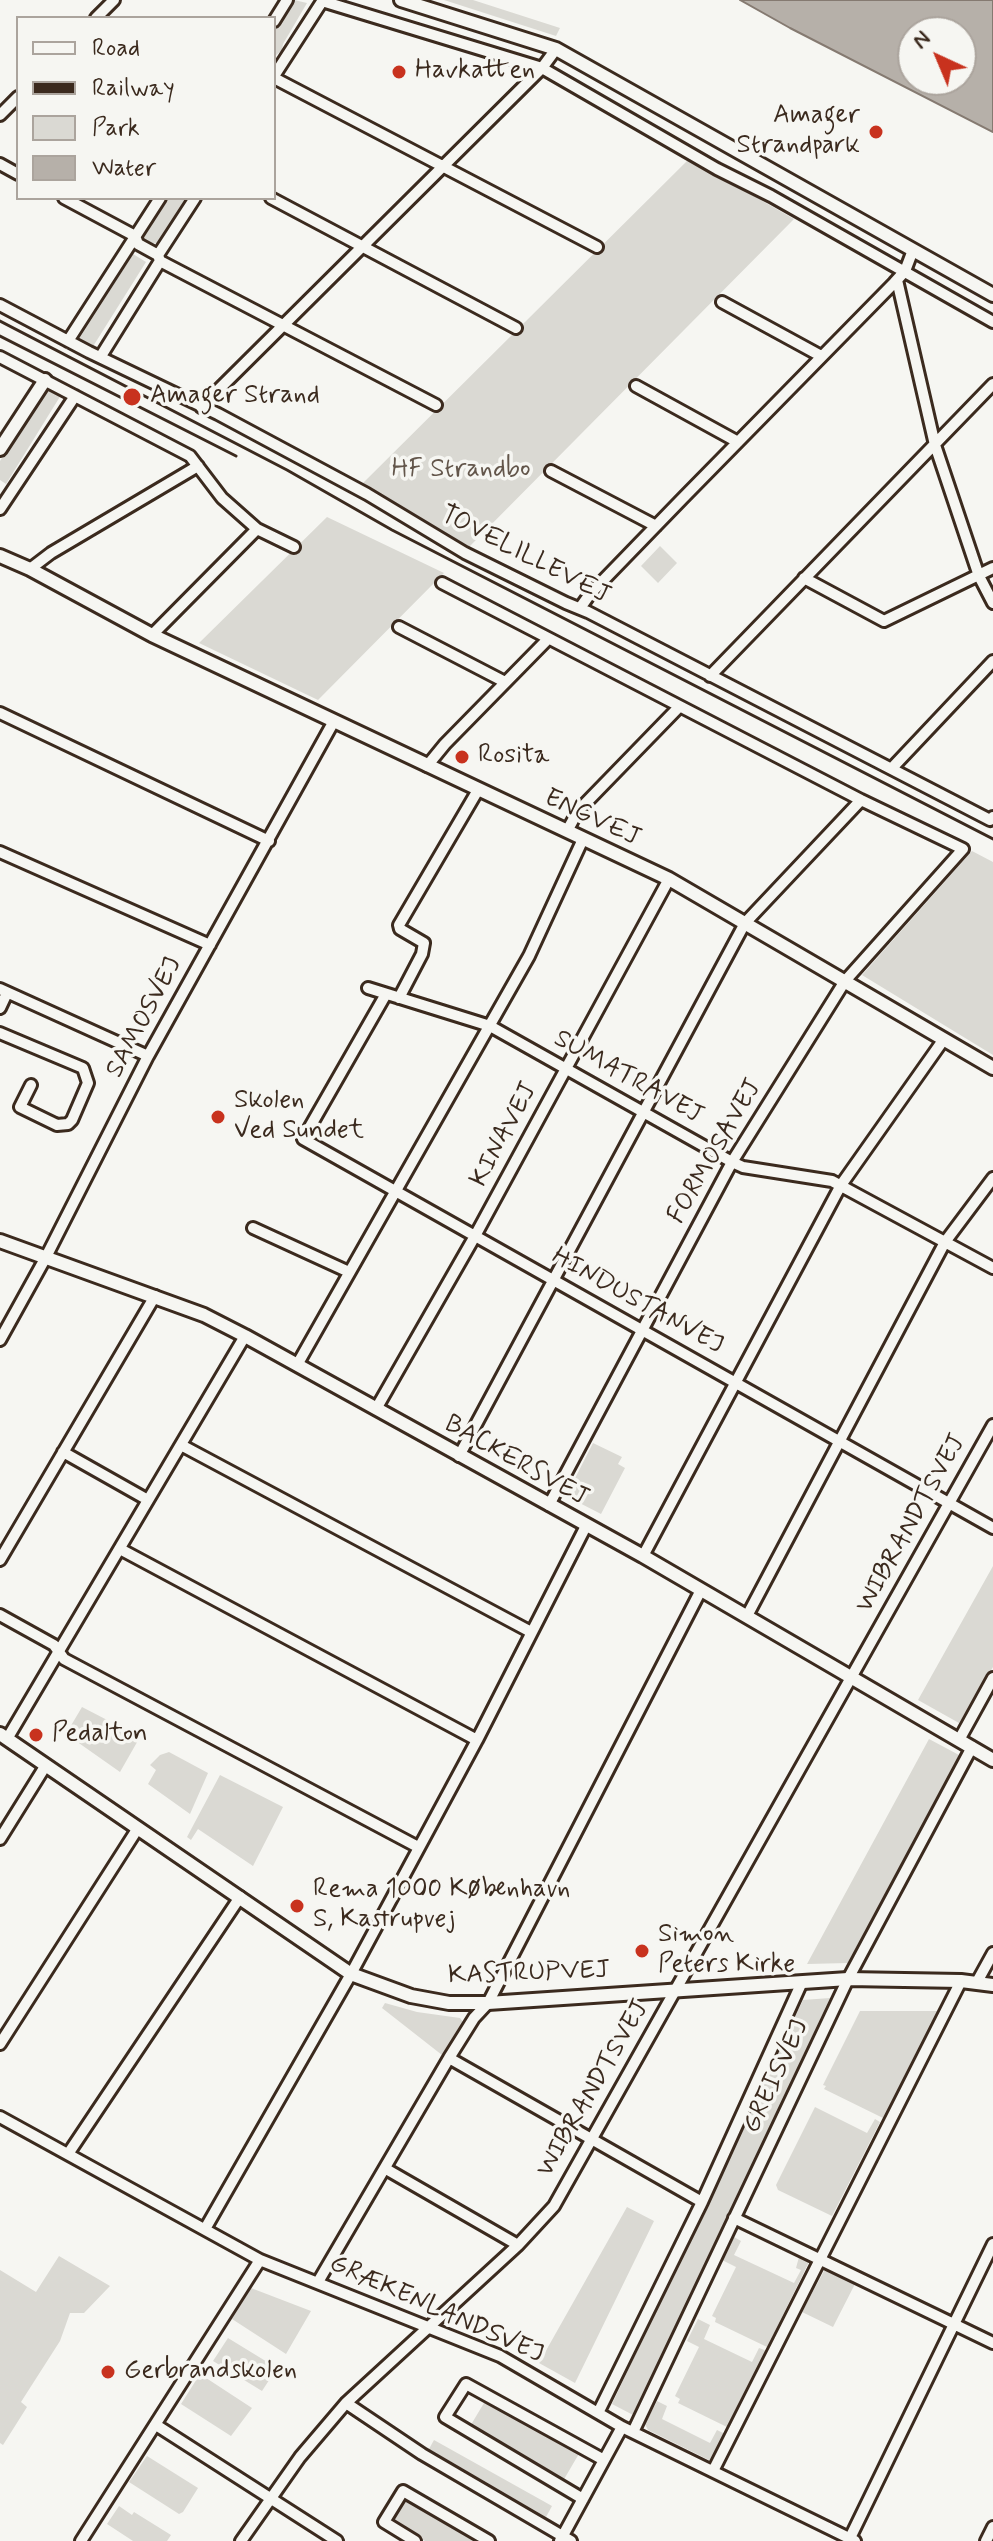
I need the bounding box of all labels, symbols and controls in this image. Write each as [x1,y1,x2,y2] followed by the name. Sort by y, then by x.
[16,16,276,200] legend
[897,16,977,96] north arrow
[907,25,937,55] text: N
[92,33,140,64] text: Road
[415,56,535,88] place label: Havkatten
[390,63,408,81] marker: Havkatten
[92,73,175,104] text: Railway
[737,101,860,162] place label: Amager Strandpark
[92,113,140,144] text: Park
[867,123,885,141] marker: Amager Strandpark
[92,153,156,184] text: Water
[150,381,320,413] place label: Amager Strand
[121,386,143,408] marker: Amager Strand
[391,455,531,487] park label: HF Strandbo
[435,500,615,612] street label: TOVELILLEVEJ
[478,741,549,773] place label: Rosita
[453,748,471,766] marker: Rosita
[539,783,645,855] street label: ENGVEJ
[100,952,190,1084] street label: SAMOSVEJ
[548,1024,708,1132] street label: SUMATRAVEJ
[662,1074,770,1230] street label: FORMOSAVEJ
[464,1077,546,1193] street label: KINAVEJ
[234,1086,364,1148] place label: Skolen Ved Sundet
[209,1108,227,1126] marker: Skolen Ved Sundet
[546,1242,728,1362] street label: HINDUSTANVEJ
[438,1409,594,1515] street label: BACKERSVEJ
[850,1429,974,1619] street label: WIBRANDTSVEJ
[52,1719,148,1751] place label: Pedalton
[27,1726,45,1744] marker: Pedalton
[313,1875,570,1936] place label: Rema 1000 København S, Kastrupvej
[288,1897,306,1915] marker: Rema 1000 København S, Kastrupvej
[658,1920,795,1982] place label: Simon Peters Kirke
[633,1942,651,1960] marker: Simon Peters Kirke
[447,1956,611,1992] street label: KASTRUPVEJ
[531,1995,657,2183] street label: WIBRANDTSVEJ
[737,2015,817,2139] street label: GREISVEJ
[324,2249,548,2371] street label: GRÆKENLANDSVEJ
[124,2356,297,2388] place label: Gerbrandskolen
[99,2363,117,2381] marker: Gerbrandskolen

